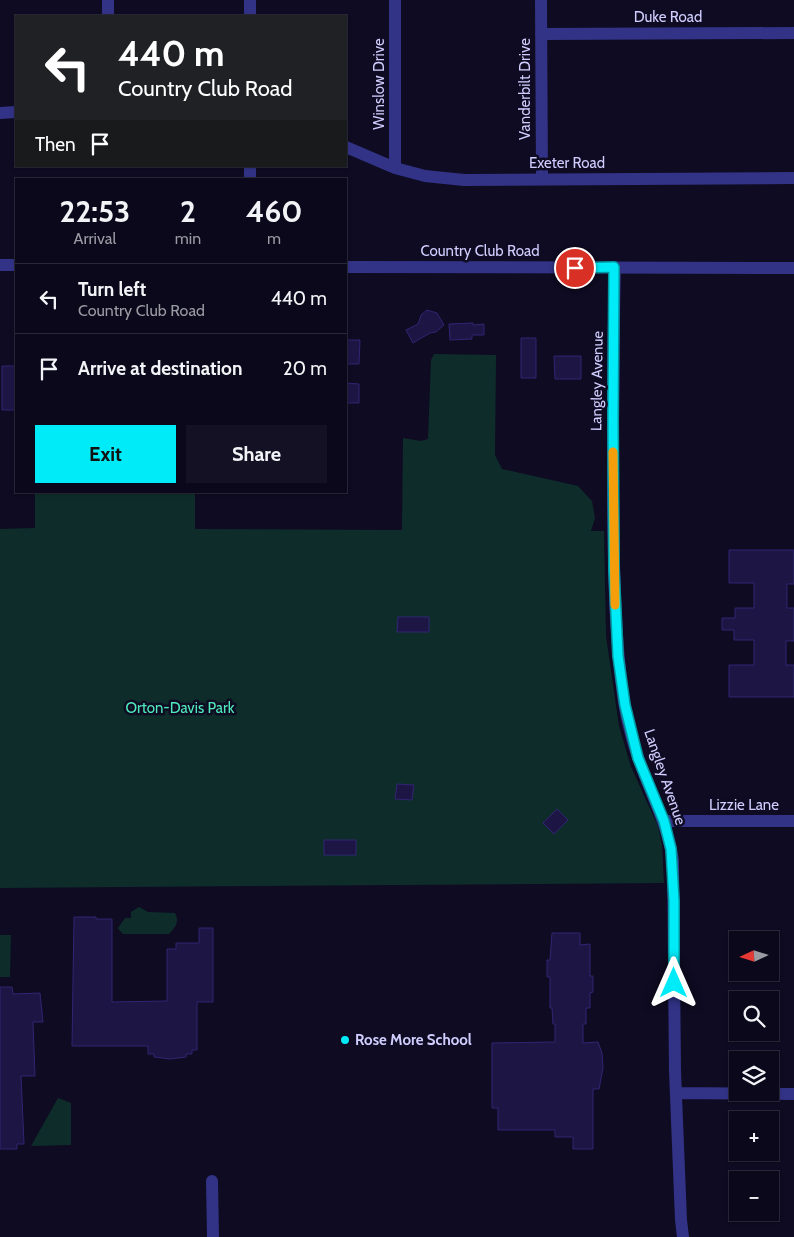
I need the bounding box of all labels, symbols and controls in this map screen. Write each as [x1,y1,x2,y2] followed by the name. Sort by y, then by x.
[634,8,702,26] street label: Duke Road
[118,32,224,75] text: 440 m
[35,35,100,100] icon: left
[370,38,388,130] street label: Winslow Drive
[516,38,534,140] street label: Vanderbilt Drive
[118,75,293,102] text: Country Club Road
[86,130,114,158] icon: arrive
[35,133,76,156] text: Then
[529,154,605,172] street label: Exeter Road
[60,193,130,230] text: 22:53
[180,193,196,230] text: 2
[246,193,302,230] text: 460
[74,229,116,248] text: Arrival
[175,229,201,248] text: min
[267,229,281,248] text: m
[420,242,540,260] street label: Country Club Road
[554,247,596,289] pin
[561,254,589,282] icon: arrive
[78,278,146,301] text: Turn left
[35,285,63,313] icon: left
[271,287,327,310] text: 440 m
[78,301,205,320] text: Country Club Road
[587,330,607,431] street label: Langley Avenue
[35,355,63,383] icon: arrive
[78,357,242,380] text: Arrive at destination
[283,357,327,380] text: 20 m
[35,425,176,483] button: Exit
[186,425,327,483] button: Share
[125,699,235,717] park label: Orton-Davis Park
[640,727,690,828] street label: Langley Avenue
[709,796,779,814] street label: Lizzie Lane
[729,931,779,981] north arrow
[729,931,779,1221] map controls
[647,956,699,1008] position arrow
[729,991,779,1041] button: search
[355,1031,472,1049] place label: Rose More School
[339,1034,351,1046] marker: Rose More School
[729,1051,779,1101] button: layers
[729,1111,779,1161] button: +
[729,1171,779,1221] button: −

